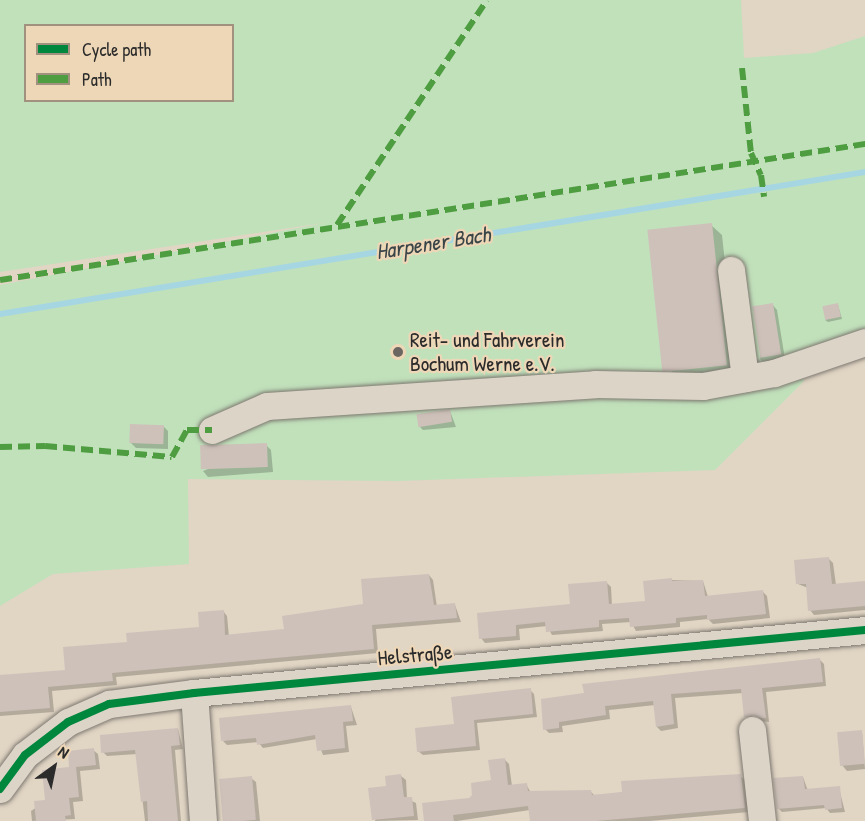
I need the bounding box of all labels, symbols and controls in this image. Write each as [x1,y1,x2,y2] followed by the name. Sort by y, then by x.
[24,24,234,102] legend
[82,37,151,62] text: Cycle path
[82,67,111,92] text: Path
[374,221,492,265] water label: Harpener Bach
[410,327,564,377] place label: Reit- und Fahrverein Bochum Werne e.V.
[391,345,405,359] marker: Reit- und Fahrverein Bochum Werne e.V.
[377,639,453,671] street label: Helstraße
[24,737,84,797] north arrow
[54,740,73,763] text: N

